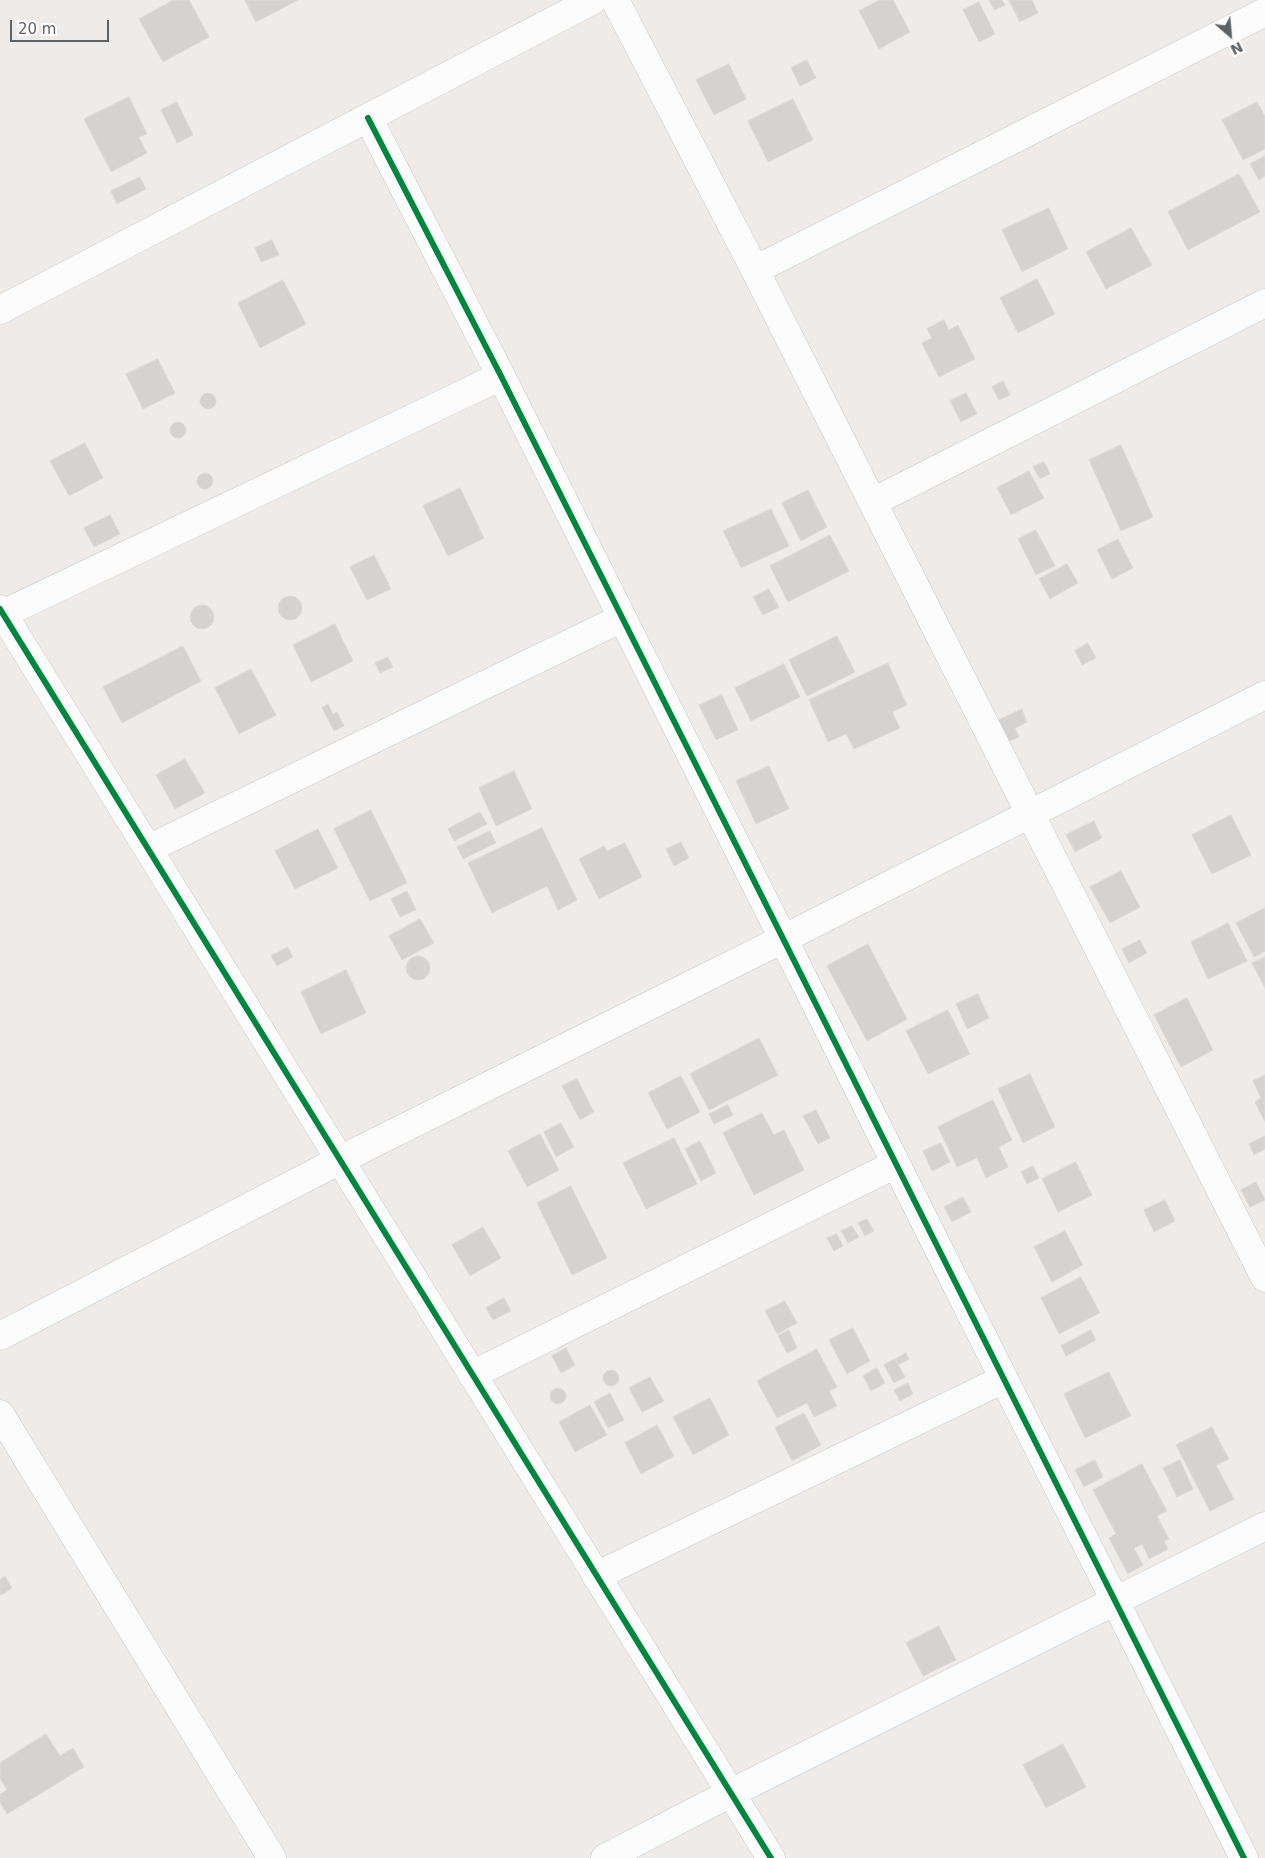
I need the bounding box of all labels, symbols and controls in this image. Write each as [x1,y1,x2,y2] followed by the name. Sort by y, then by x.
[12,10,111,42] scale bar
[1205,10,1255,60] north arrow
[18,20,56,38] text: 20 m
[1228,39,1246,58] text: N

